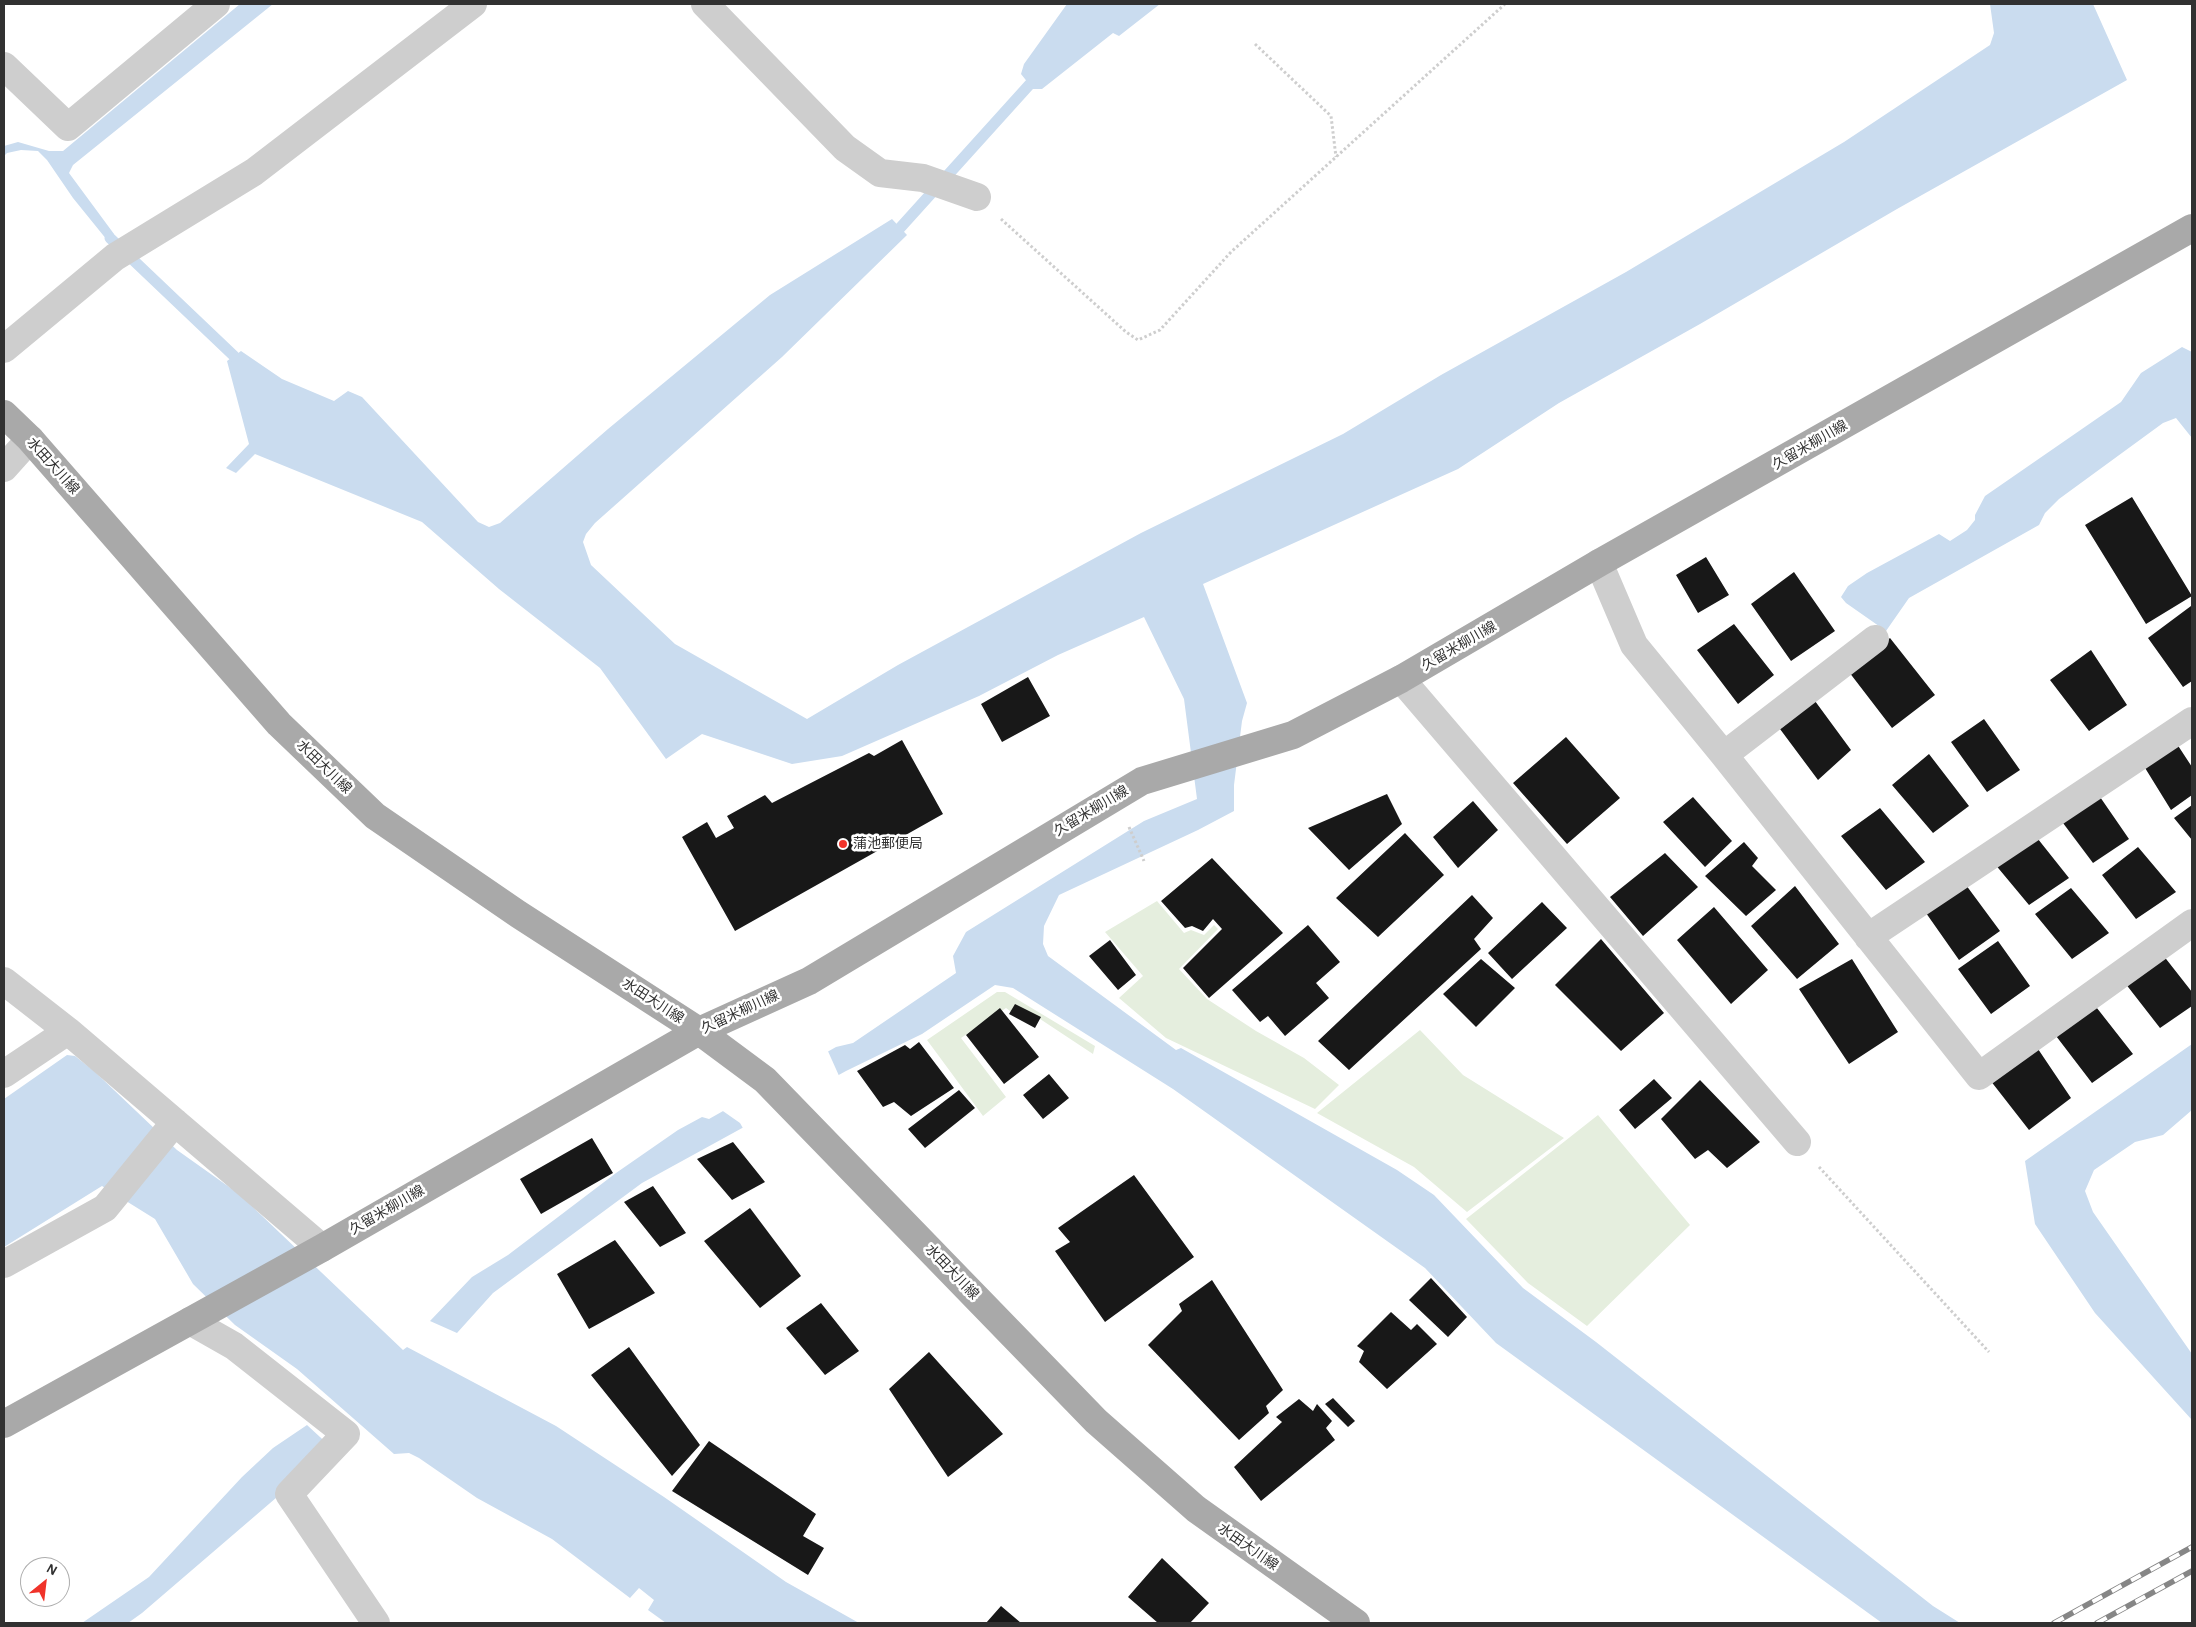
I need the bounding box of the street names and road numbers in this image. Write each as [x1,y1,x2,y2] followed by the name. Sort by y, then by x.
[1769,417,1851,473] street label: 久留米柳川線
[23,434,83,498] street label: 水田大川線
[1418,618,1500,674] street label: 久留米柳川線
[293,737,355,797] street label: 水田大川線
[1051,782,1131,840] street label: 久留米柳川線
[619,975,687,1027] street label: 水田大川線
[698,987,782,1037] street label: 久留米柳川線
[346,1182,428,1238] street label: 久留米柳川線
[922,1241,982,1303] street label: 水田大川線
[1215,1520,1281,1574] street label: 水田大川線

